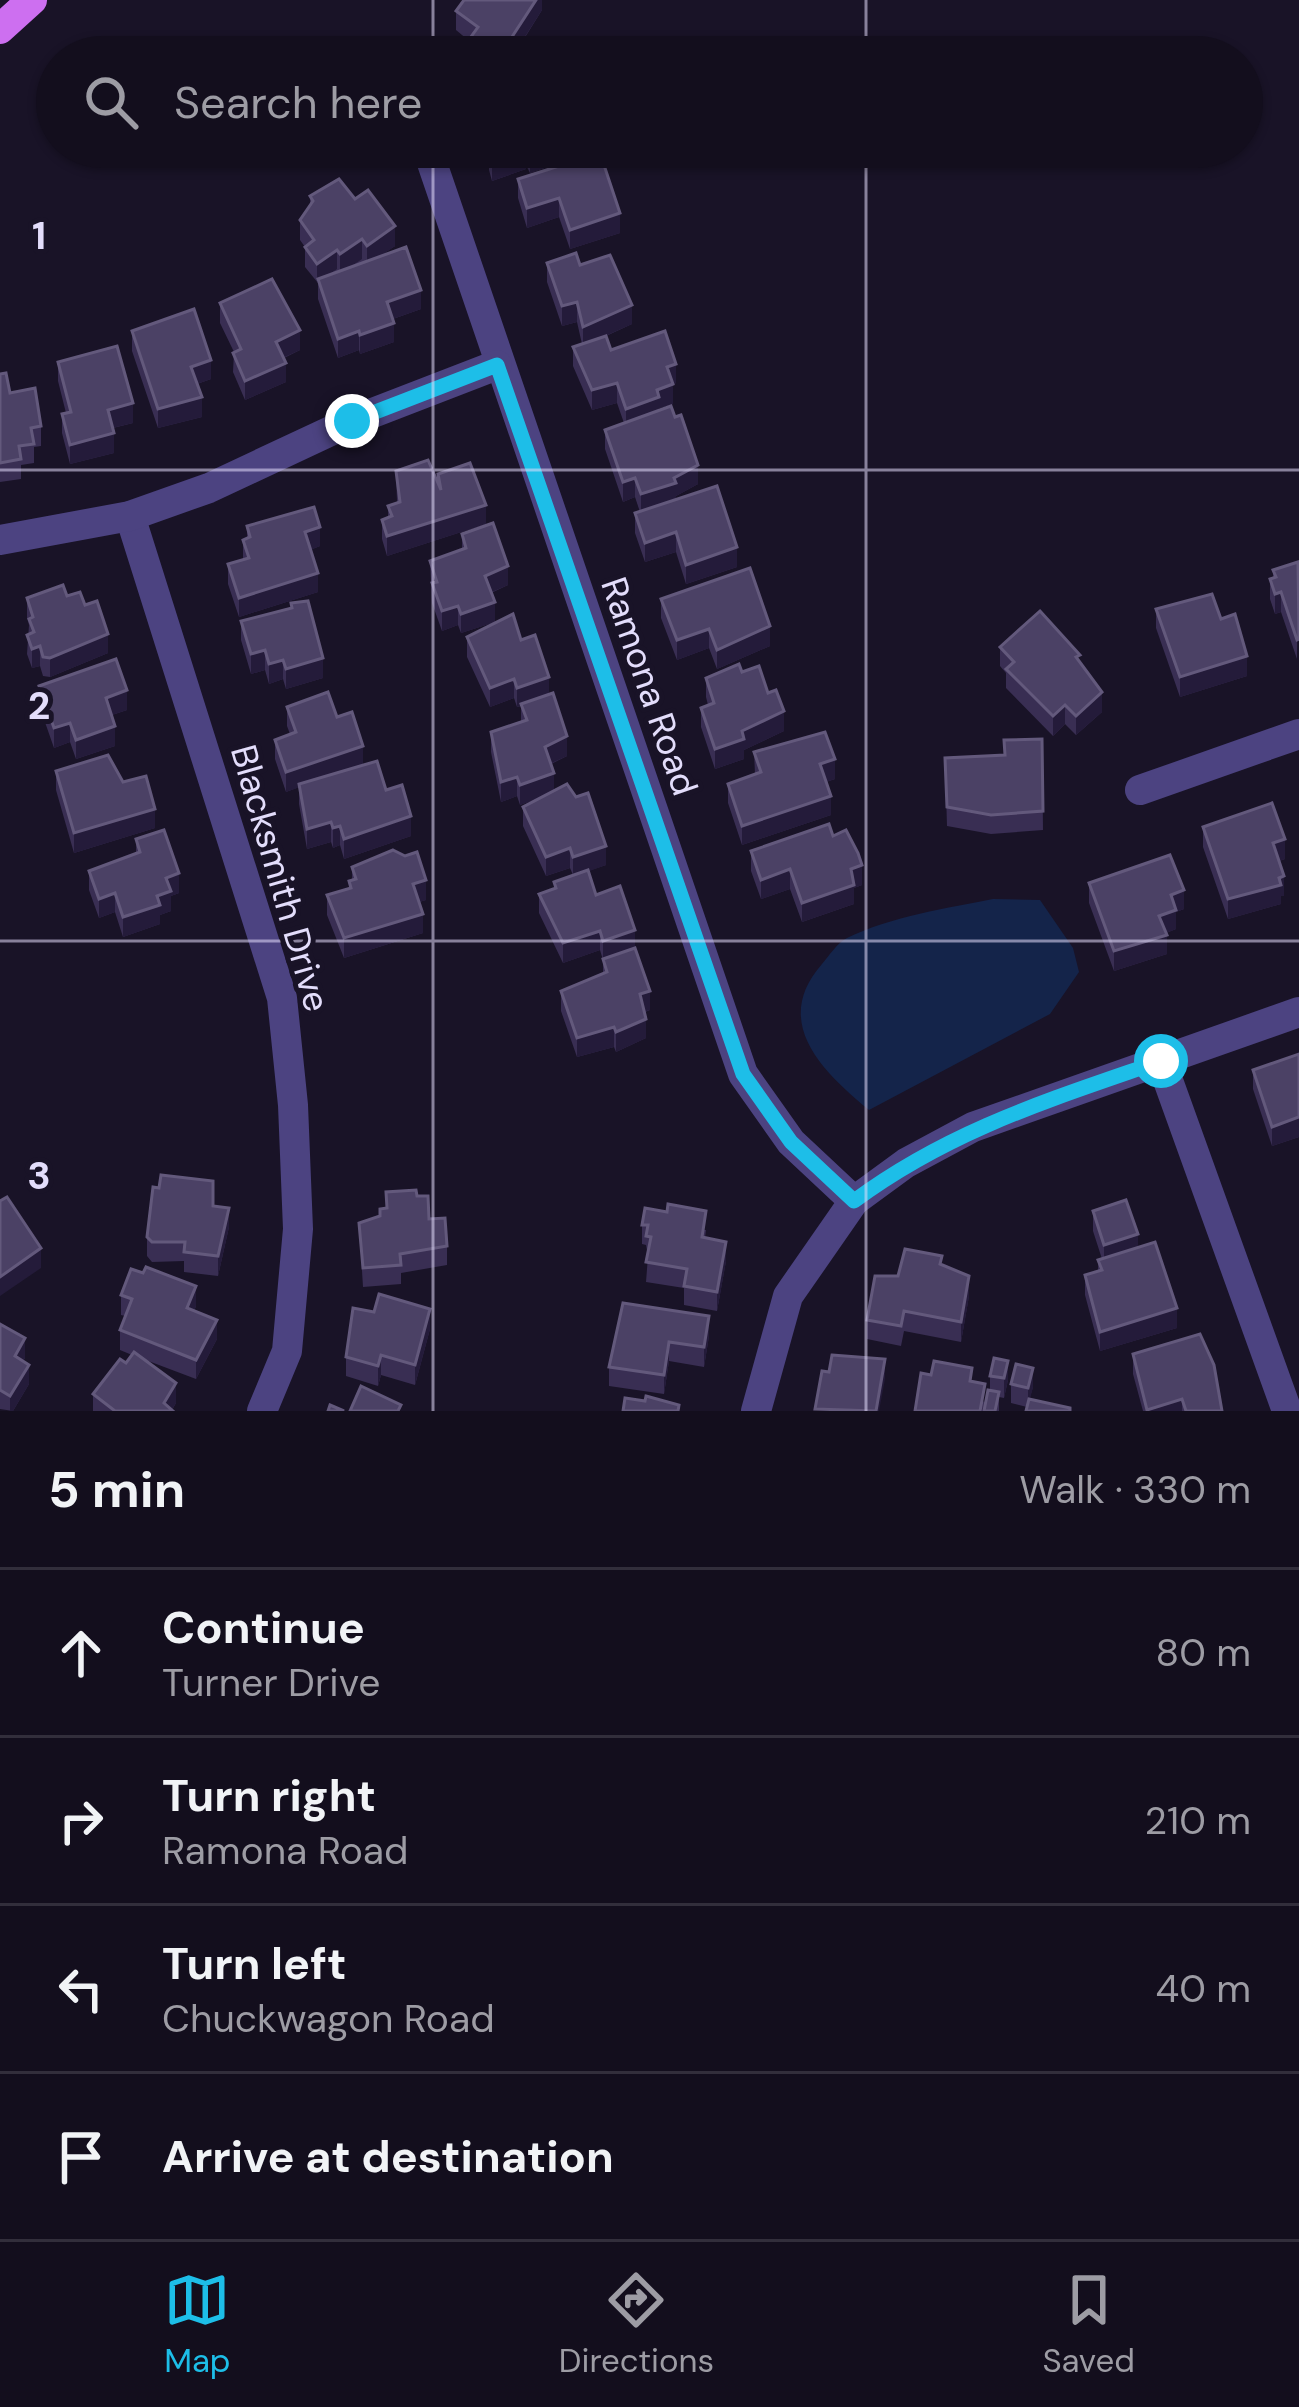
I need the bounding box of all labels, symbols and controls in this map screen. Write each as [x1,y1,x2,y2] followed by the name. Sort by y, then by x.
[36,36,1263,168] search box
[78,69,144,135] icon: search
[174,73,422,132] text: Search here
[32,210,46,261] text: 1
[325,394,379,448] route end
[590,571,709,801] street label: Ramona Road
[28,680,50,731] text: 2
[220,739,341,1017] street label: Blacksmith Drive
[1134,1034,1188,1088] route start
[27,1150,51,1201] text: 3
[48,1456,185,1523] text: 5 min
[1019,1464,1251,1515] text: Walk · 330 m
[162,1598,365,1657] text: Continue
[48,1620,114,1686] icon: ahead
[1155,1627,1251,1678] text: 80 m
[162,1657,380,1708] text: Turner Drive
[162,1766,376,1825] text: Turn right
[48,1788,114,1854] icon: right
[1145,1795,1251,1846] text: 210 m
[162,1825,408,1876] text: Ramona Road
[162,1934,346,1993] text: Turn left
[48,1956,114,2022] icon: left
[1156,1963,1251,2014] text: 40 m
[162,1993,495,2044] text: Chuckwagon Road
[48,2124,114,2190] icon: arrive
[162,2127,614,2186] text: Arrive at destination
[164,2267,231,2382] tab: Map
[559,2267,714,2382] tab: Directions
[1042,2267,1135,2382] tab: Saved

